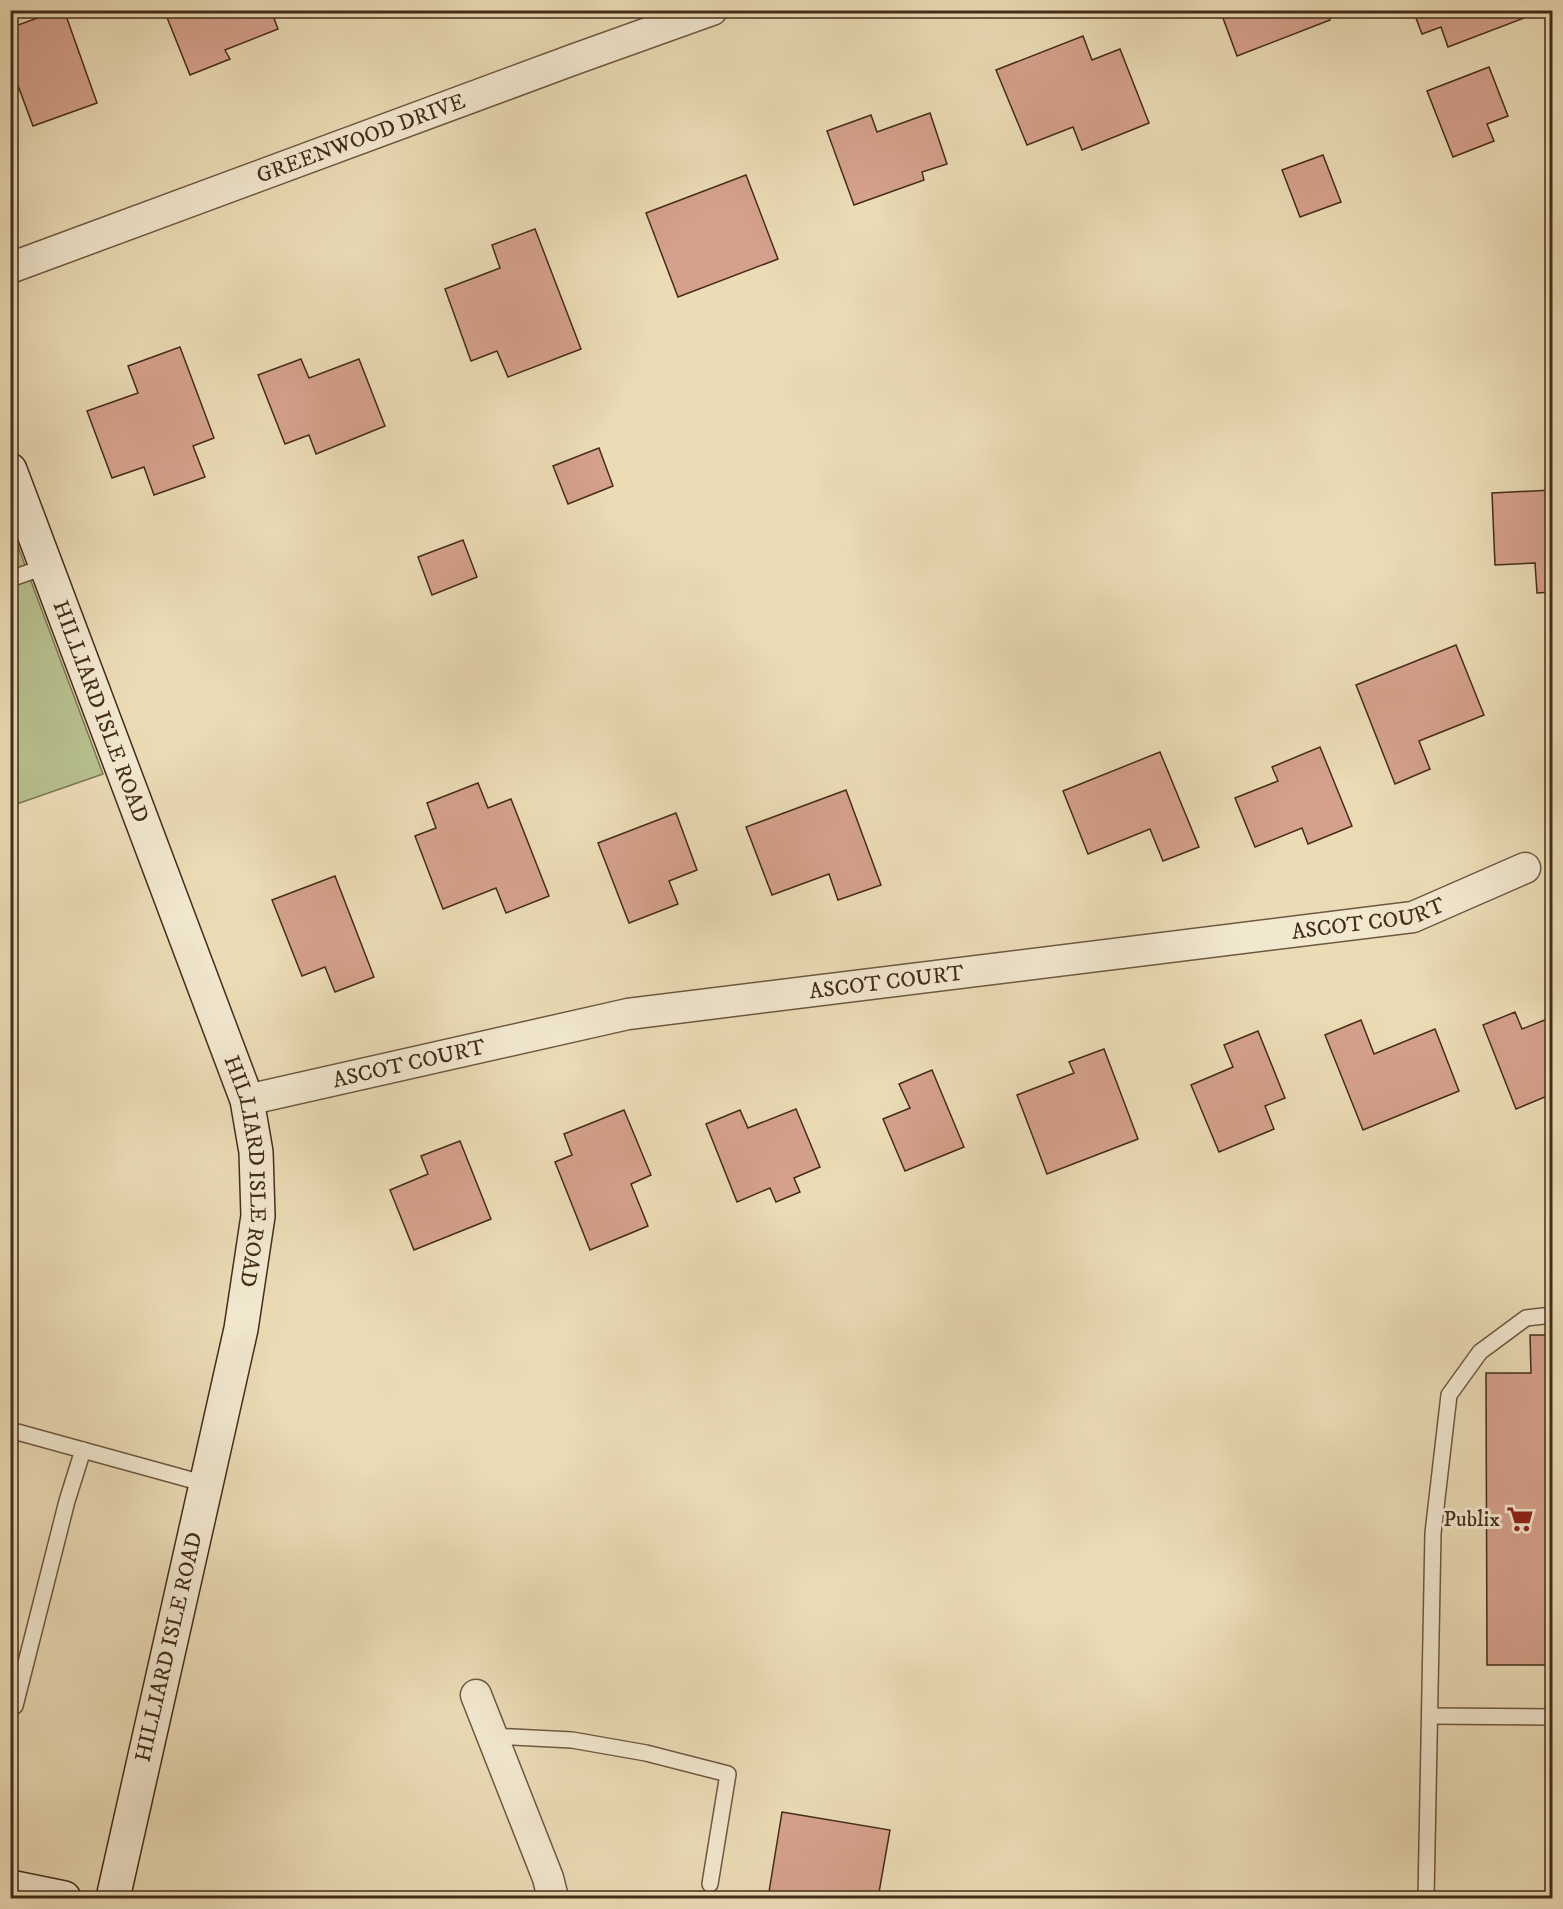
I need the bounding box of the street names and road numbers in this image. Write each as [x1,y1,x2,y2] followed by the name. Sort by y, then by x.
[253,87,469,189] street label: GREENWOOD DRIVE
[47,597,155,826] street label: HILLIARD ISLE ROAD
[1290,891,1449,945] street label: ASCOT COURT
[808,959,966,1005] street label: ASCOT COURT
[330,1033,488,1094] street label: ASCOT COURT
[218,1052,272,1289] street label: HILLIARD ISLE ROAD
[129,1529,209,1765] street label: HILLIARD ISLE ROAD

